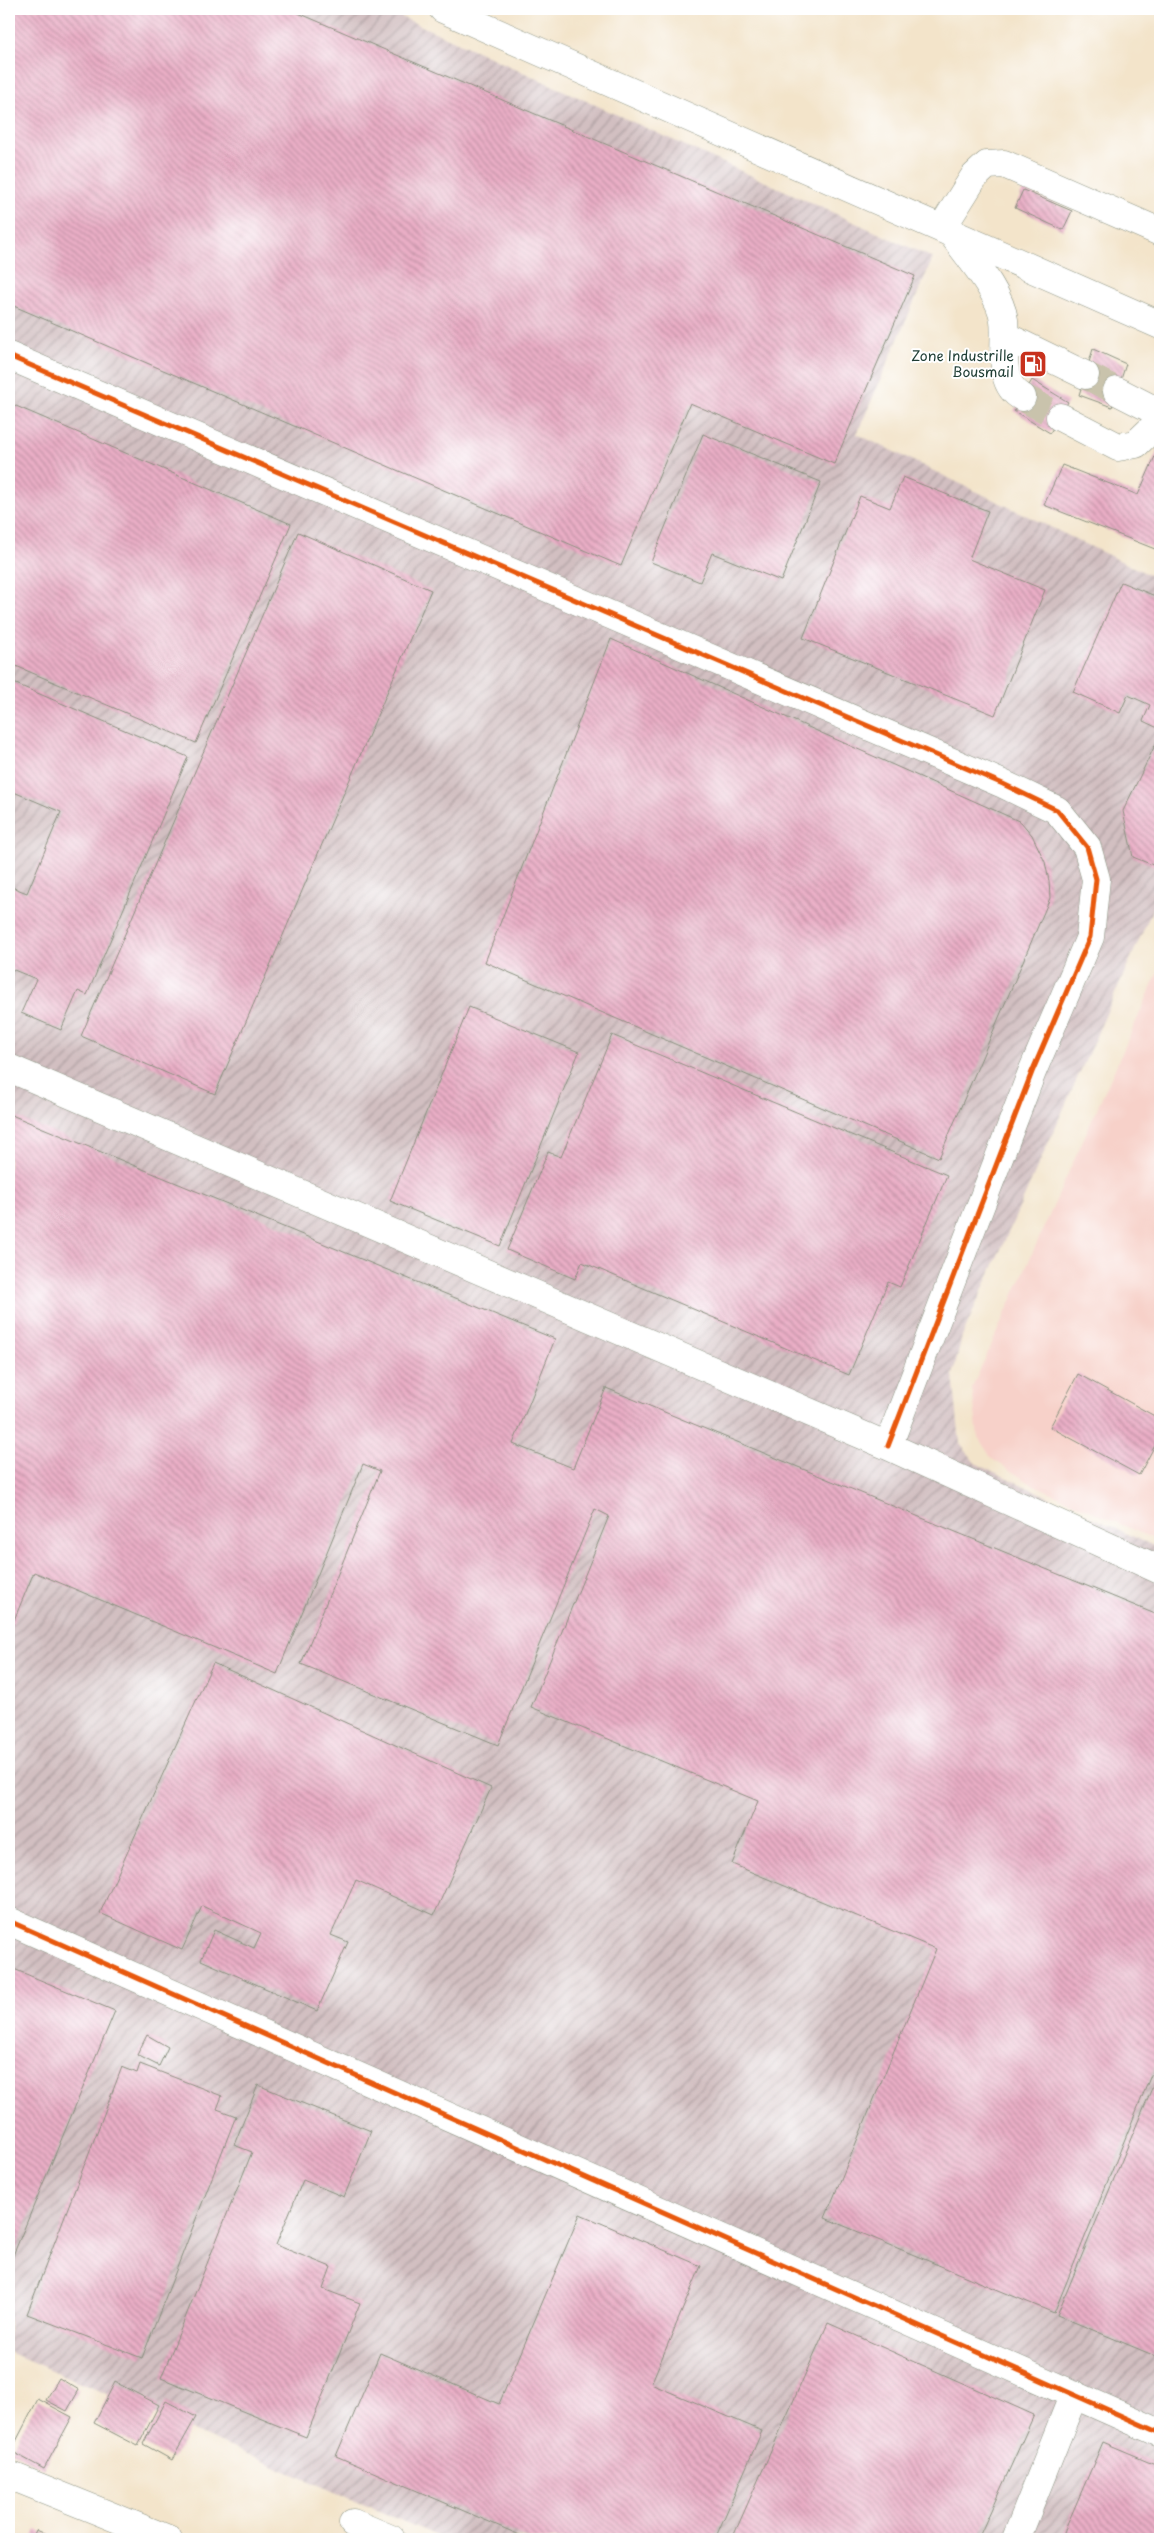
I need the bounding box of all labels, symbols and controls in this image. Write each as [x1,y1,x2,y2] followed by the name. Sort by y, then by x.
[911,345,1014,382] place label: Zone Industrille Bousmail
[1018,349,1048,379] fuel station icon: Zone Industrille Bousmail

